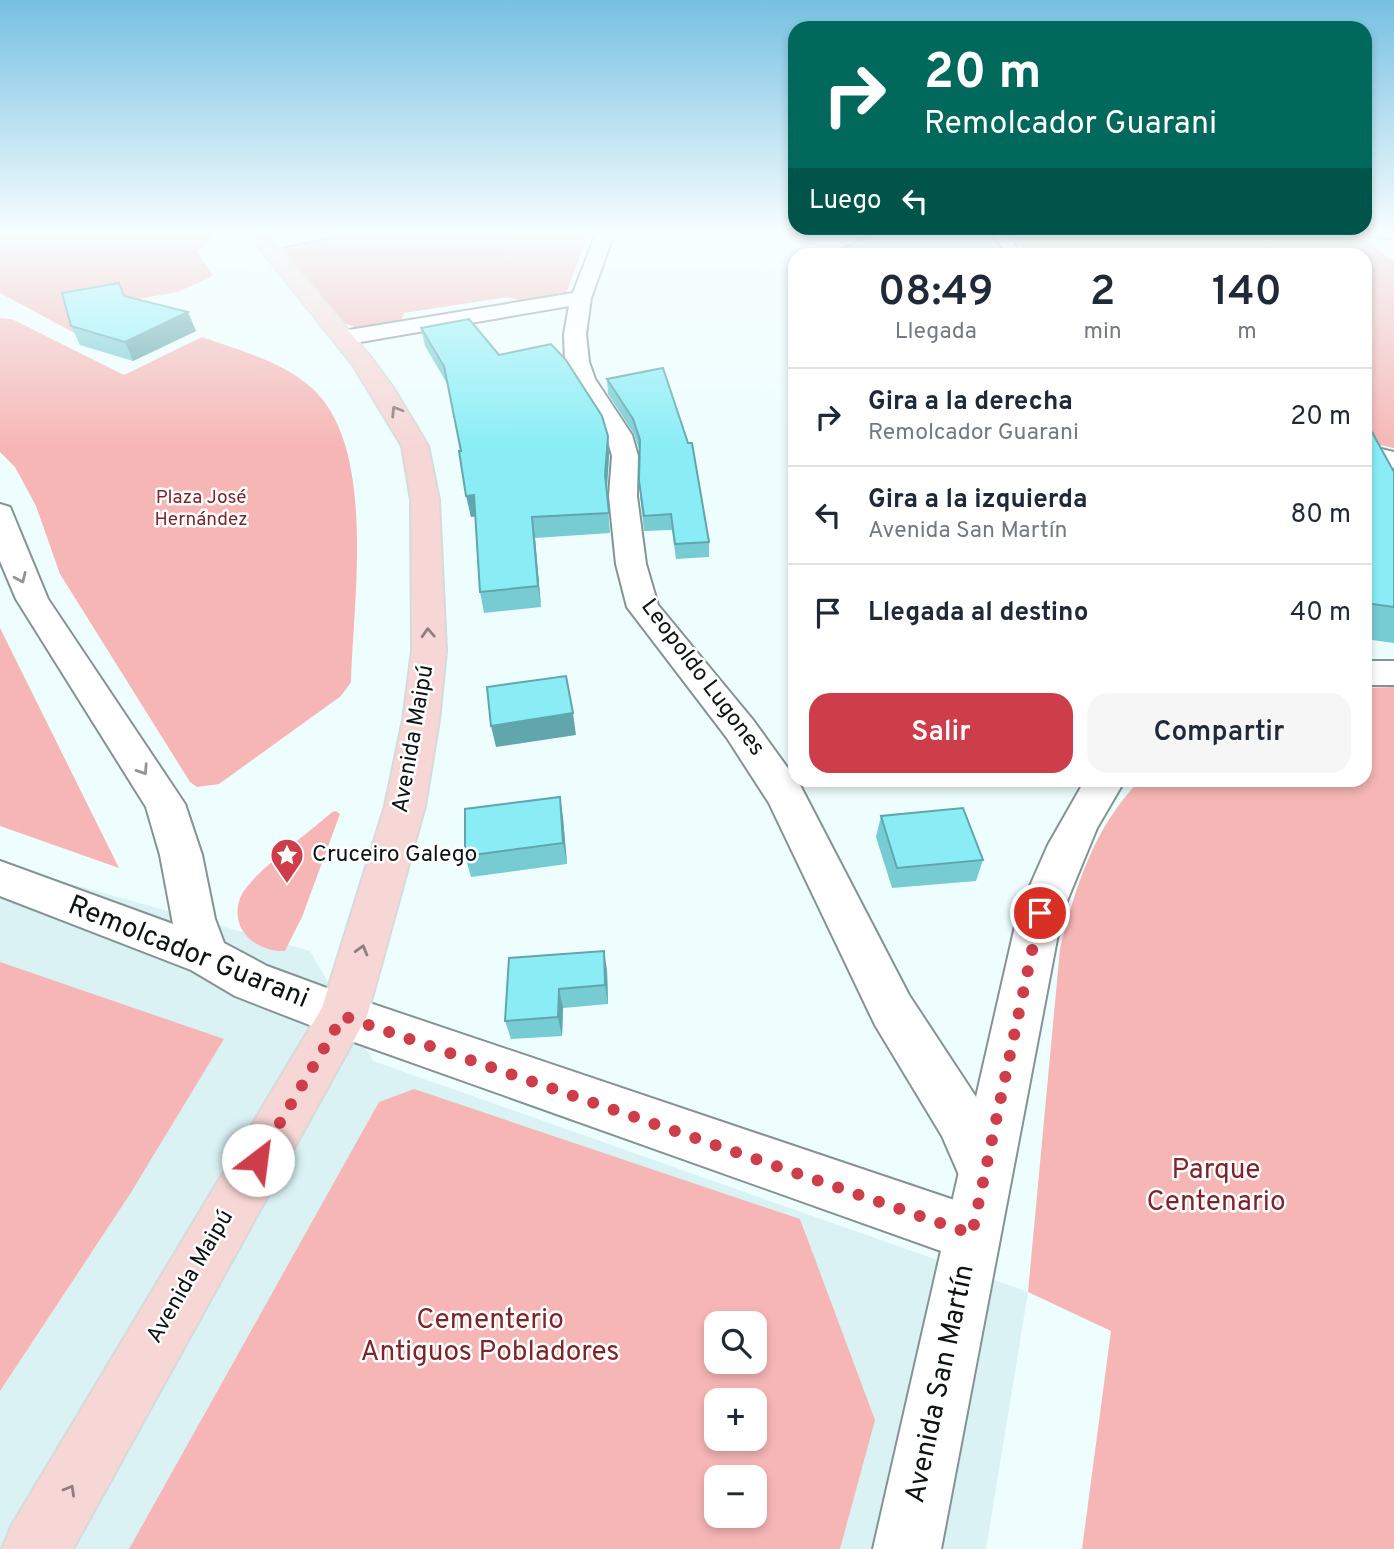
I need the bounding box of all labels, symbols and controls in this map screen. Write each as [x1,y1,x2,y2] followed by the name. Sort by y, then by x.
[924,44,1041,106] text: 20 m
[809,49,900,140] icon: right
[924,105,1217,145] text: Remolcador Guarani
[896,182,934,220] icon: left
[809,185,882,218] text: Luego
[878,267,994,320] text: 08:49
[1090,267,1115,320] text: 2
[1212,267,1282,320] text: 140
[895,318,977,347] text: Llegada
[1084,318,1122,347] text: min
[1237,318,1257,347] text: m
[868,386,1073,419] text: Gira a la derecha
[809,398,847,436] icon: right
[1290,401,1351,434] text: 20 m
[392,406,405,419] one-way arrow
[868,419,1079,448] text: Remolcador Guarani
[868,484,1087,517] text: Gira a la izquierda
[154,486,248,532] park label: Plaza José Hernández
[809,496,847,534] icon: left
[1291,499,1351,532] text: 80 m
[868,517,1067,546] text: Avenida San Martín
[13,571,27,583] one-way arrow
[633,594,771,762] street label: Leopoldo Lugones
[809,594,847,632] icon: arrive
[868,597,1088,630] text: Llegada al destino
[1290,597,1351,630] text: 40 m
[420,627,435,638] one-way arrow
[387,663,441,815] street label: Avenida Maipú
[809,693,1073,773] button: Salir
[1087,693,1351,773] button: Compartir
[134,762,147,775] one-way arrow
[268,836,306,885] place icon: Cruceiro Galego
[312,841,477,870] place label: Cruceiro Galego
[1010,883,1070,943] pin
[62,888,314,1018] street label: Remolcador Guarani
[1021,894,1059,932] icon: arrive
[353,944,368,956] one-way arrow
[221,1123,295,1197] position arrow
[1146,1153,1286,1221] park label: Parque Centenario
[141,1205,241,1349] street label: Avenida Maipú
[898,1261,984,1507] street label: Avenida San Martín
[361,1303,619,1371] park label: Cementerio Antiguos Pobladores
[704,1311,767,1528] map controls
[704,1311,767,1374] button: search
[704,1388,767,1451] button: +
[704,1465,767,1528] button: −
[61,1484,74,1497] one-way arrow

